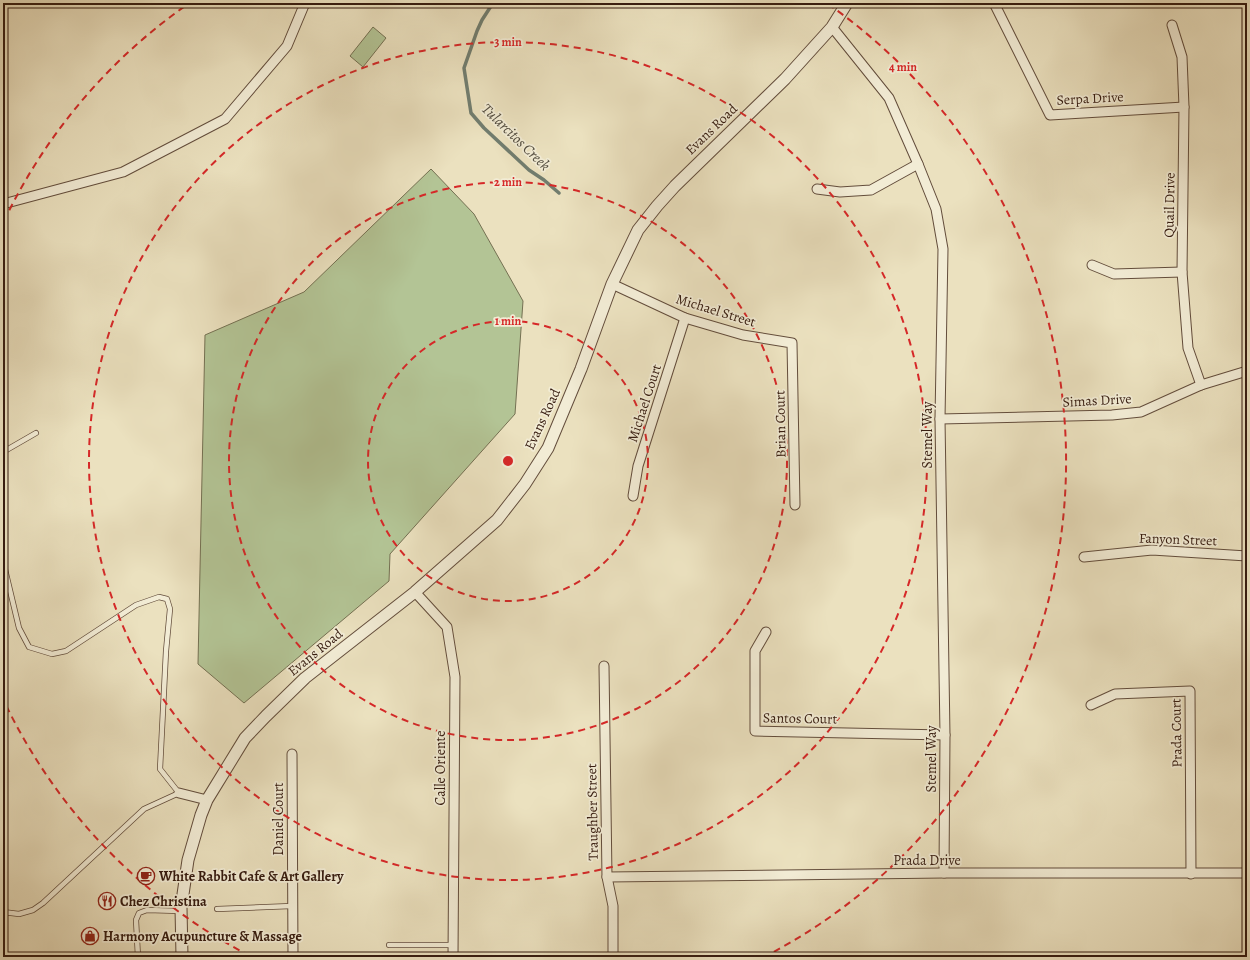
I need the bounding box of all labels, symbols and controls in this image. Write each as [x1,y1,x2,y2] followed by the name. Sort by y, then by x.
[494,34,522,50] text: 3 min
[889,59,917,75] text: 4 min
[1056,87,1124,110] street label: Serpa Drive
[477,99,555,175] water label: Tularcitos Creek
[681,99,742,159] street label: Evans Road
[1159,172,1180,238] street label: Quail Drive
[494,174,522,190] text: 2 min
[674,289,758,332] street label: Michael Street
[495,313,522,329] text: 1 min
[623,361,666,445] street label: Michael Court
[520,385,565,453] street label: Evans Road
[1062,389,1132,412] street label: Simas Drive
[770,390,791,458] street label: Brian Court
[918,401,937,468] street label: Stemel Way
[501,454,515,468] centre of rings
[1138,529,1218,550] street label: Fanyon Street
[284,624,347,680] street label: Evans Road
[1166,698,1187,768] street label: Prada Court
[763,708,838,729] street label: Santos Court
[922,725,941,792] street label: Stemel Way
[431,731,450,806] street label: Calle Oriente
[582,763,603,861] street label: Traughber Street
[269,782,288,856] street label: Daniel Court
[893,851,961,870] street label: Prada Drive
[136,866,156,886] cafe icon: White Rabbit Cafe & Art Gallery
[158,867,344,886] place label: White Rabbit Cafe & Art Gallery
[97,891,117,911] restaurant icon: Chez Christina
[120,892,207,911] place label: Chez Christina
[80,926,100,946] shop icon: Harmony Acupuncture & Massage
[103,927,302,946] place label: Harmony Acupuncture & Massage

